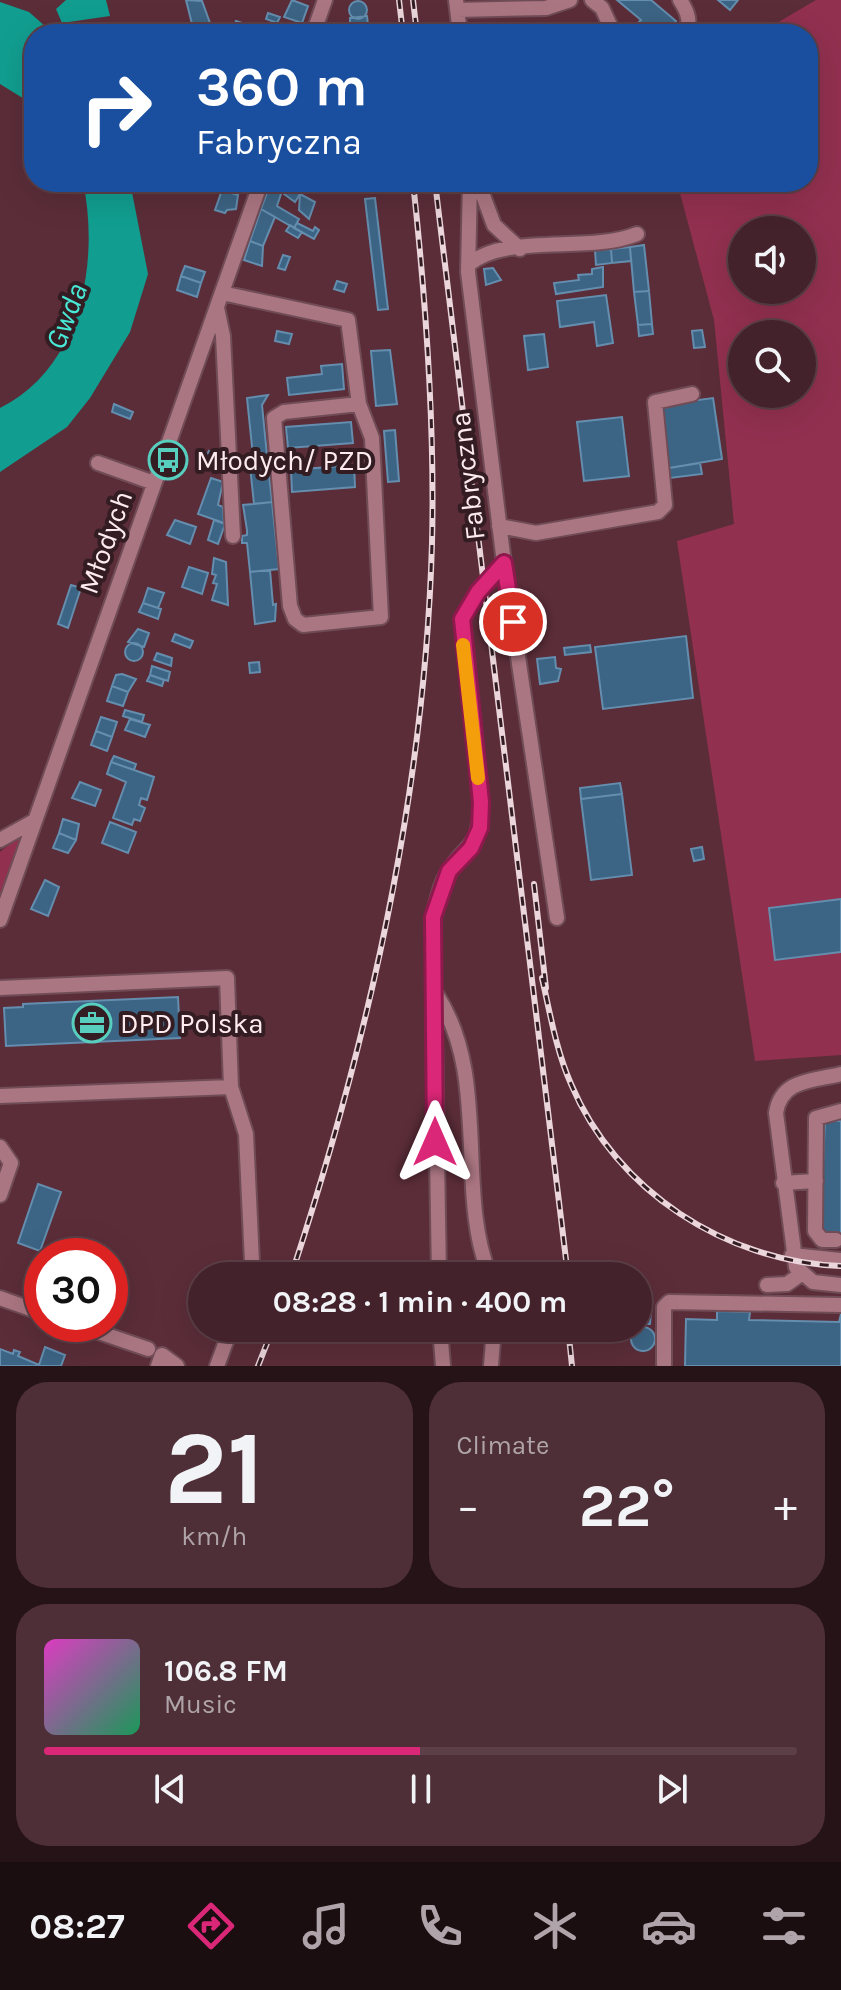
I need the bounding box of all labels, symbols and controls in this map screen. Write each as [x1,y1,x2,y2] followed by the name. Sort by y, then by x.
[196,54,368,119] text: 360 m
[64,56,168,160] icon: right
[196,121,362,163] text: Fabryczna
[728,216,816,408] map controls
[728,216,816,304] button: sound
[37,278,95,354] water label: Gwda
[728,320,816,408] button: search
[443,410,492,542] street label: Fabryczna
[147,439,189,481] bus stop icon: Młodych/ PZD
[196,444,373,477] place label: Młodych/ PZD
[72,486,139,598] street label: Młodych
[479,588,547,656] pin
[491,600,535,644] icon: arrive
[71,1002,113,1044] office icon: DPD Polska
[120,1007,264,1040] place label: DPD Polska
[393,1100,477,1184] position arrow
[24,1238,128,1342] speed limit sign: 30
[273,1284,567,1320] text: 08:28 · 1 min · 400 m
[164,1408,264,1529] text: 21
[457,1430,549,1461] text: Climate
[579,1471,675,1541] text: 22°
[457,1481,480,1532] text: −
[774,1481,797,1532] text: +
[181,1521,247,1552] text: km/h
[164,1653,288,1689] text: 106.8 FM
[164,1689,237,1720] text: Music
[148,1767,192,1811] icon: previous
[399,1767,443,1811] icon: pause
[650,1767,694,1811] icon: next
[183,1898,239,1954] icon: directions
[298,1898,354,1954] icon: music
[412,1898,468,1954] icon: phone
[527,1898,583,1954] icon: climate
[641,1898,697,1954] icon: car
[756,1898,812,1954] icon: filters
[29,1905,125,1947] text: 08:27

